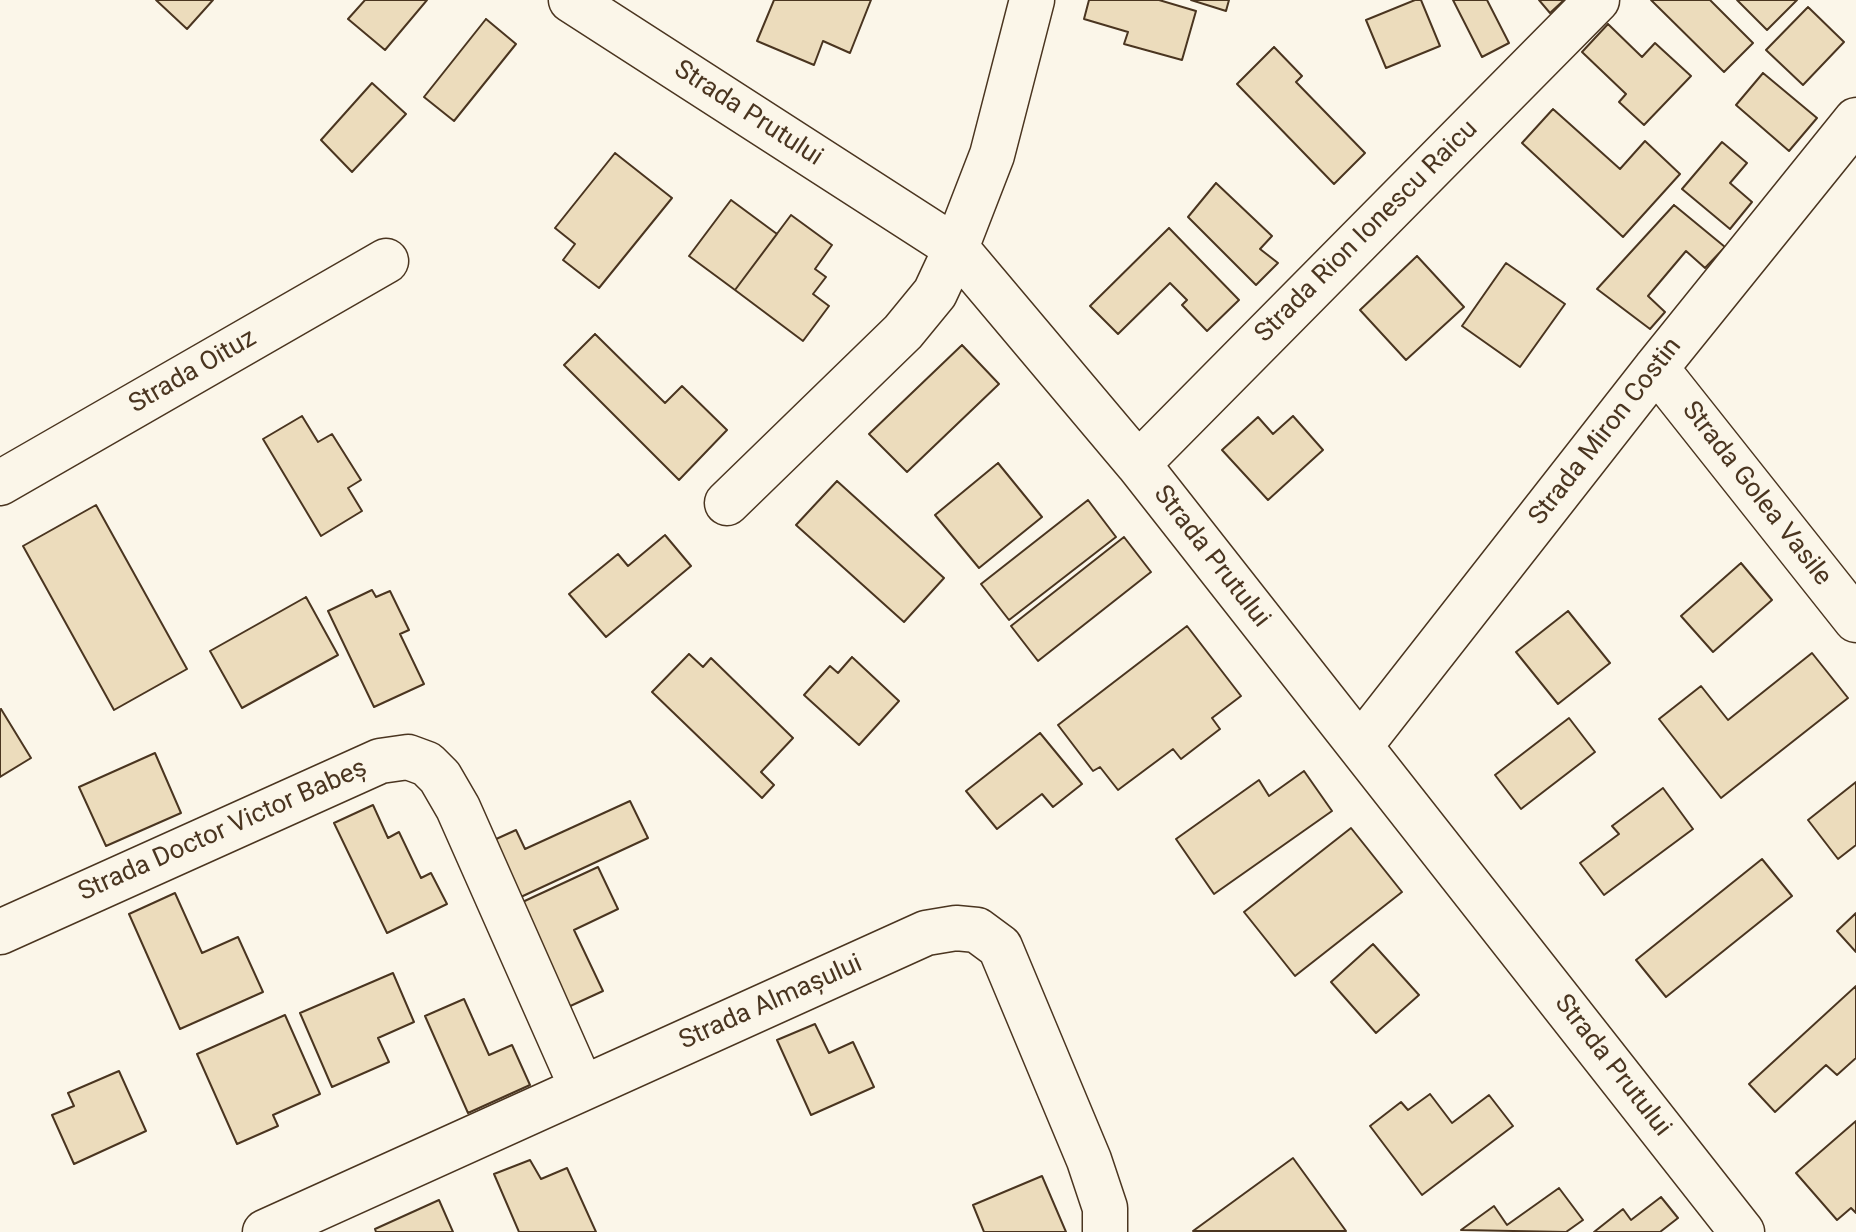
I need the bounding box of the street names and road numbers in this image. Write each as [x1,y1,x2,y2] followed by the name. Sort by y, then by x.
[668,54,828,174] street label: Strada Prutului
[1249,114,1485,350] street label: Strada Rion Ionescu Raicu
[124,323,262,421] street label: Strada Oituz
[1523,332,1689,532] street label: Strada Miron Costin
[1674,396,1838,592] street label: Strada Golea Vasile
[1146,480,1276,634] street label: Strada Prutului
[74,753,372,909] street label: Strada Doctor Victor Babeș
[675,949,867,1057] street label: Strada Almașului
[1547,989,1677,1143] street label: Strada Prutului

